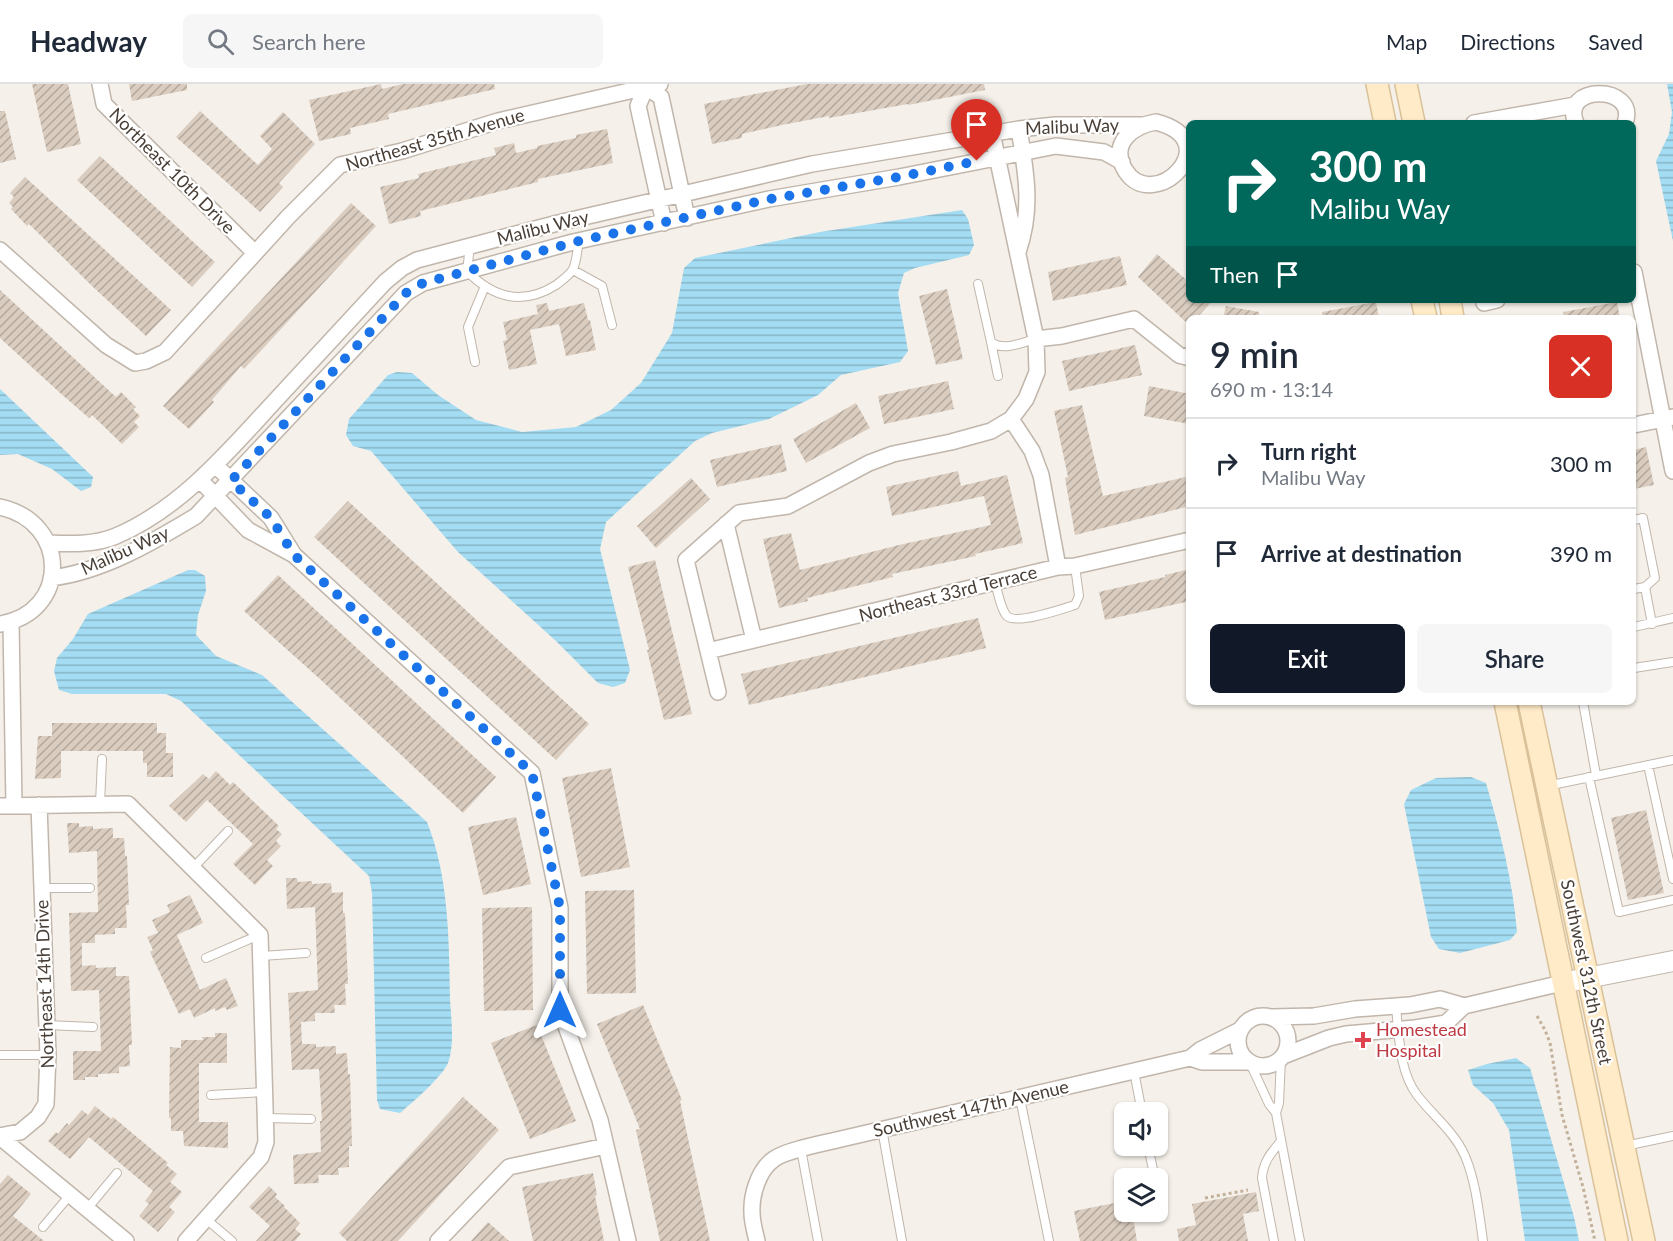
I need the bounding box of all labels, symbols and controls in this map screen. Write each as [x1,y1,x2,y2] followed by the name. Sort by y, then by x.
[183,14,603,68] search box
[30,24,147,58] text: Headway
[204,25,237,58] icon: search
[252,28,366,55] text: Search here
[1386,29,1427,54] text: Map
[1460,29,1555,54] text: Directions
[1588,29,1643,54] text: Saved
[951,99,1002,161] pin
[105,103,240,238] street label: Northeast 10th Drive
[343,103,527,175] street label: Northeast 35th Avenue
[960,108,993,141] icon: arrive
[1025,113,1120,139] street label: Malibu Way
[1309,141,1427,191] text: 300 m
[1210,144,1288,222] icon: right
[1309,192,1450,225] text: Malibu Way
[494,205,592,249] street label: Malibu Way
[1271,258,1304,291] icon: arrive
[1210,261,1259,288] text: Then
[1210,332,1299,376] text: 9 min
[1549,335,1612,398] button: close
[1210,377,1333,401] text: 690 m · 13:14
[1261,438,1356,465] text: Turn right
[1210,447,1243,480] icon: right
[1550,450,1612,477] text: 300 m
[1261,465,1366,489] text: Malibu Way
[77,521,173,579] street label: Malibu Way
[1210,537,1243,570] icon: arrive
[1261,540,1462,567] text: Arrive at destination
[1550,540,1612,567] text: 390 m
[856,560,1039,626] street label: Northeast 33rd Terrace
[1210,624,1405,693] button: Exit
[1417,624,1612,693] button: Share
[1557,877,1617,1067] street label: Southwest 312th Street
[30,899,58,1069] street label: Northeast 14th Drive
[528,978,592,1042] position arrow
[1376,1018,1467,1061] place label: Homestead Hospital
[1354,1031,1372,1049] marker: Homestead Hospital
[871,1075,1071,1141] street label: Southwest 147th Avenue
[1114,1102,1168,1222] map controls
[1114,1102,1168,1156] button: sound
[1114,1168,1168,1222] button: layers

